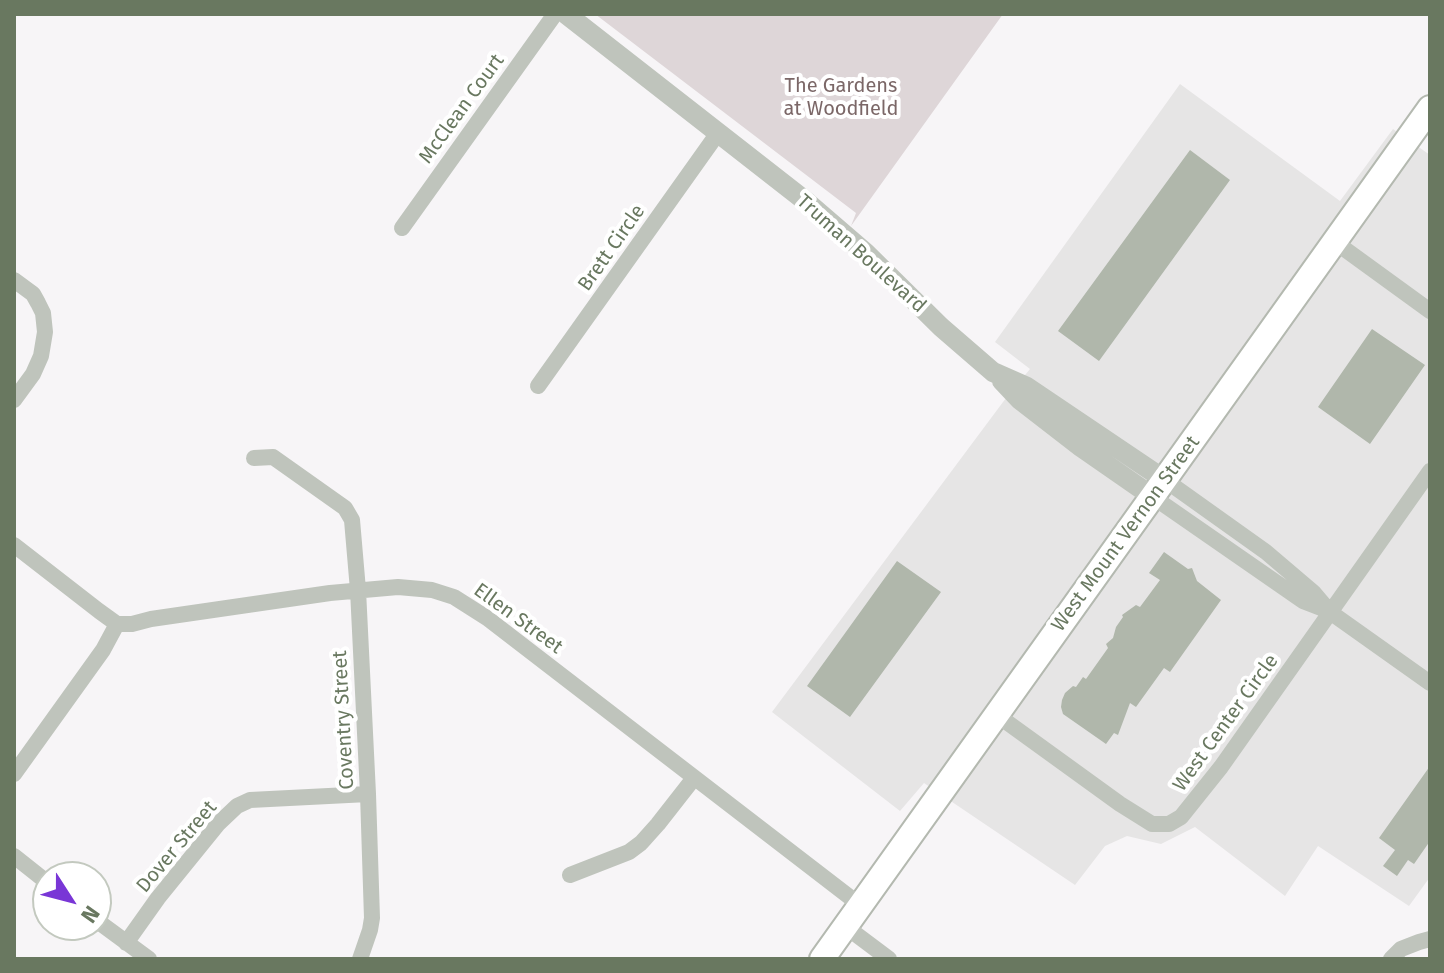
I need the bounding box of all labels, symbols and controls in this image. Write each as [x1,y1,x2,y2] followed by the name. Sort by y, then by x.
[414,50,510,168] street label: McClean Court
[783,74,899,121] park label: The Gardens at Woodfield
[791,190,931,318] street label: Truman Boulevard
[573,200,651,296] street label: Brett Circle
[1047,431,1205,637] street label: West Mount Vernon Street
[469,579,567,659] street label: Ellen Street
[328,650,360,790] street label: Coventry Street
[1168,650,1284,796] street label: West Center Circle
[132,796,222,898] street label: Dover Street
[32,861,112,941] north arrow
[75,900,105,928] text: N

